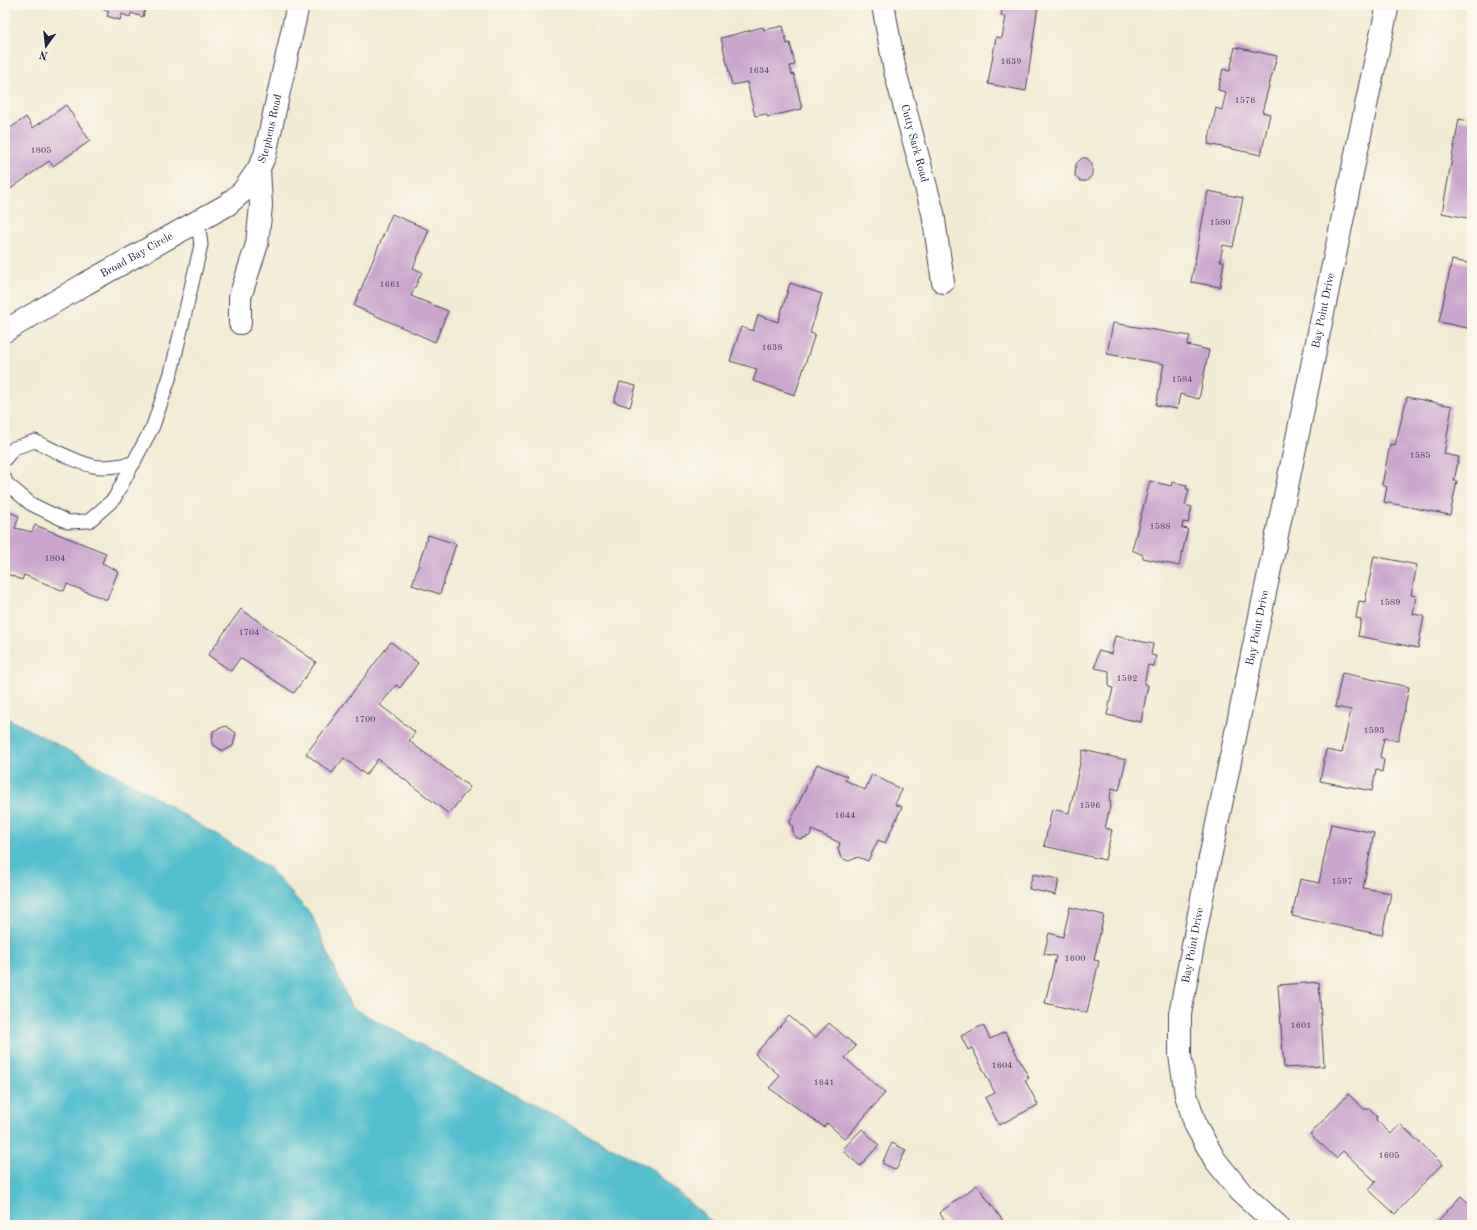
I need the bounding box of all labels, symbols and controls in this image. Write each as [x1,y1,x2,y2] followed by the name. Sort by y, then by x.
[26,26,66,66] north arrow
[38,48,49,61] text: N
[1001,57,1021,66] house number: 1639
[749,66,769,75] house number: 1634
[256,93,284,165] street label: Stephens Road
[1235,96,1255,105] house number: 1576
[899,103,930,184] street label: Cutty Sark Road
[31,146,51,155] house number: 1805
[1210,218,1230,227] house number: 1580
[99,231,175,280] street label: Broad Bay Circle
[1310,272,1337,349] street label: Bay Point Drive
[380,280,400,289] house number: 1661
[762,343,782,352] house number: 1638
[1172,375,1192,384] house number: 1584
[1410,451,1430,460] house number: 1585
[1150,522,1170,531] house number: 1588
[45,554,65,563] house number: 1804
[1245,589,1271,666] street label: Bay Point Drive
[1380,598,1400,607] house number: 1589
[239,628,259,637] house number: 1704
[1117,674,1137,683] house number: 1592
[355,715,375,724] house number: 1700
[1364,726,1384,735] house number: 1593
[1080,801,1100,810] house number: 1596
[835,811,855,820] house number: 1644
[1332,877,1352,886] house number: 1597
[1181,907,1206,984] street label: Bay Point Drive
[1065,954,1085,963] house number: 1600
[1291,1021,1311,1030] house number: 1601
[992,1061,1012,1070] house number: 1604
[814,1078,834,1087] house number: 1641
[1379,1151,1399,1160] house number: 1605

